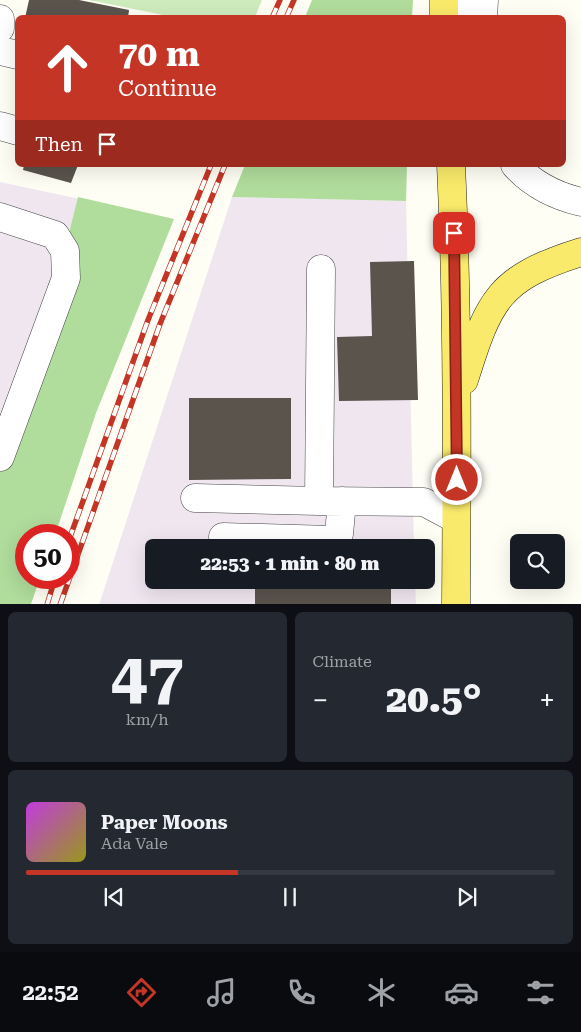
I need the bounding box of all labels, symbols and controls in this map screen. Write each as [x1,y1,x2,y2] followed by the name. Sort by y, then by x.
[118,34,200,75] text: 70 m
[35,35,100,100] icon: ahead
[118,76,217,101] text: Continue
[93,130,121,158] icon: arrive
[35,133,83,156] text: Then
[433,212,475,254] pin
[440,219,468,247] icon: arrive
[430,453,482,505] position arrow
[15,524,80,589] speed limit sign: 50
[510,534,565,589] map controls
[510,534,565,589] button: search
[201,552,379,575] text: 22:53 · 1 min · 80 m
[111,639,184,715] text: 47
[313,652,372,671] text: Climate
[386,677,482,721] text: 20.5°
[313,684,328,717] text: −
[539,684,555,717] text: +
[126,710,169,729] text: km/h
[101,811,228,834] text: Paper Moons
[101,834,168,853] text: Ada Vale
[100,883,128,911] icon: previous
[276,883,304,911] icon: pause
[453,883,481,911] icon: next
[124,975,159,1010] icon: directions
[204,975,239,1010] icon: music
[284,975,319,1010] icon: phone
[364,975,399,1010] icon: climate
[444,975,479,1010] icon: car
[523,975,558,1010] icon: filters
[22,980,79,1005] text: 22:52

